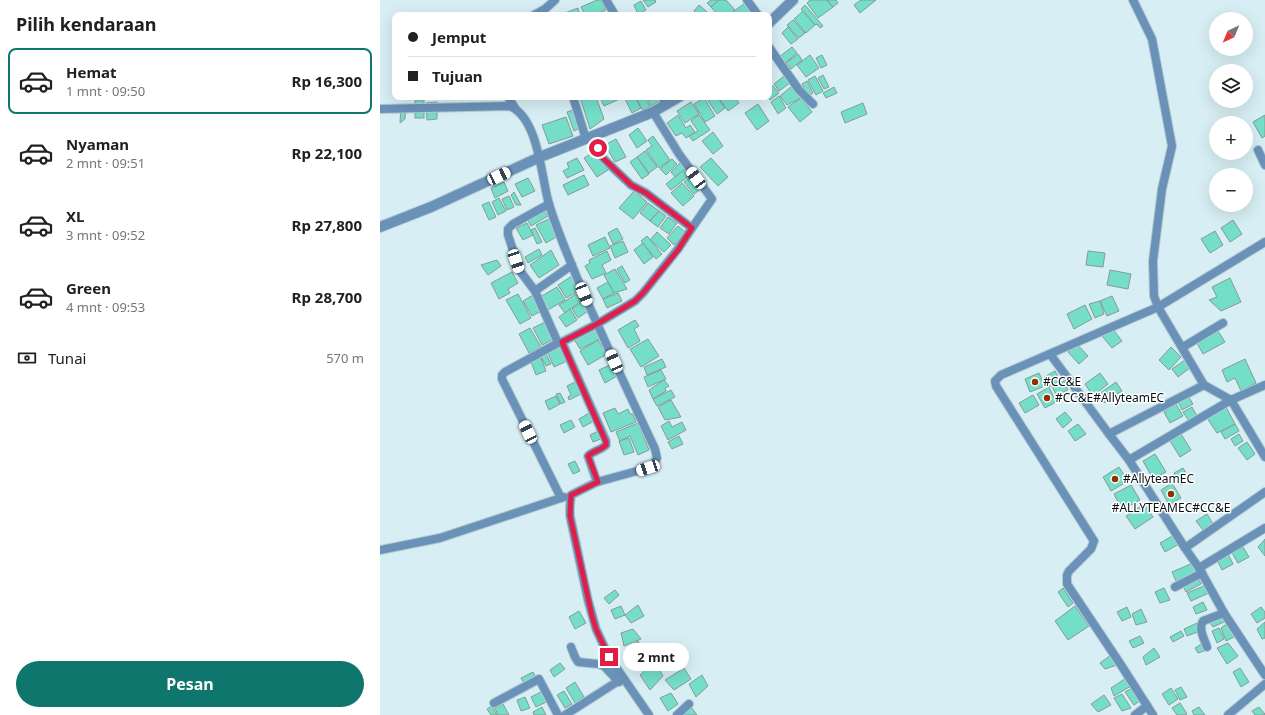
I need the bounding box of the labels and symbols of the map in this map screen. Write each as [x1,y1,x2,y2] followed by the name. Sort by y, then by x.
[1209,12,1253,56] north arrow
[589,139,607,157] route start
[486,165,512,187] car
[684,165,708,191] car
[506,248,526,274] car
[574,281,594,307] car
[604,348,624,374] car
[1043,373,1081,390] place label: #CC&E
[1030,377,1040,387] marker: #CC&E
[1055,389,1165,406] place label: #CC&E#AllyteamEC
[1042,393,1052,403] marker: #CC&E#AllyteamEC
[517,419,539,445] car
[635,459,661,477] car
[1123,470,1194,487] place label: #AllyteamEC
[1110,474,1120,484] marker: #AllyteamEC
[1166,489,1176,499] marker: #ALLYTEAMEC#CC&E
[1112,499,1230,516] place label: #ALLYTEAMEC#CC&E
[623,643,689,671] callout: 2 mnt
[600,648,618,666] route end

